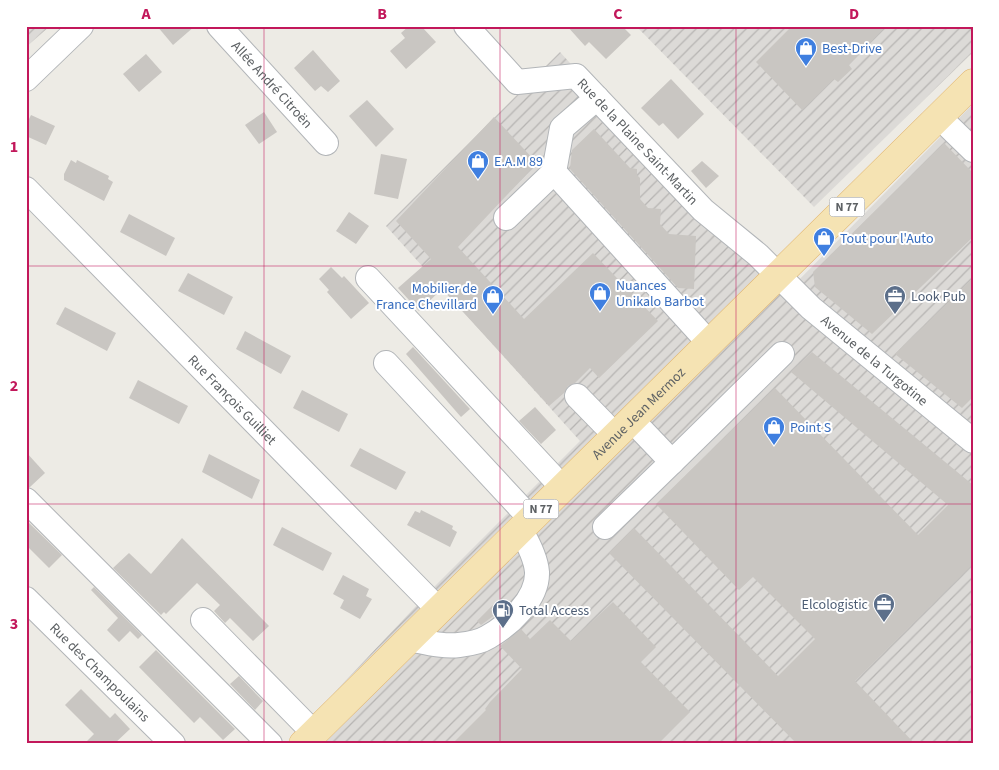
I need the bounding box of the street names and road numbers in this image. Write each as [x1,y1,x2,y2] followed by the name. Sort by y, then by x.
[226,37,317,133] street label: Allée André Citroën
[572,74,702,210] street label: Rue de la Plaine Saint-Martin
[830,198,864,216] road number: N 77
[816,311,932,411] street label: Avenue de la Turgotine
[183,351,281,450] street label: Rue François Guilliet
[588,363,690,465] street label: Avenue Jean Mermoz
[524,499,558,518] road number: N 77
[45,619,154,727] street label: Rue des Champoulains

